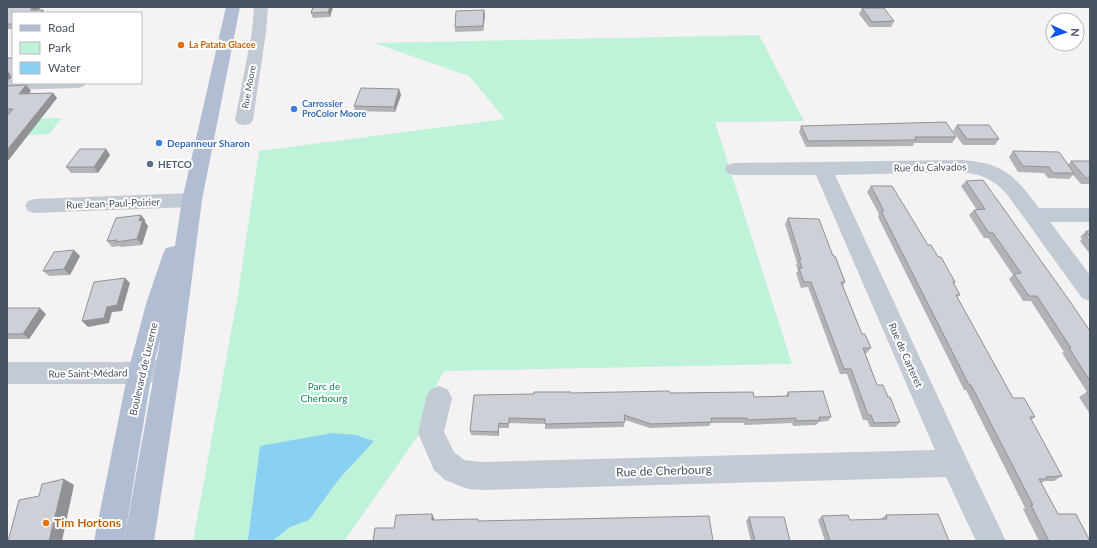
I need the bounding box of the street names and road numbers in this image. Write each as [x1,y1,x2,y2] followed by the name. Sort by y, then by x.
[239,64,258,109] street label: Rue Moore
[893,160,967,174] street label: Rue du Calvados
[66,195,161,211] street label: Rue Jean-Paul-Poirier
[126,321,160,417] street label: Boulevard de Lucerne
[886,321,926,389] street label: Rue de Carteret
[48,366,128,380] street label: Rue Saint-Médard
[616,461,712,480] street label: Rue de Cherbourg

